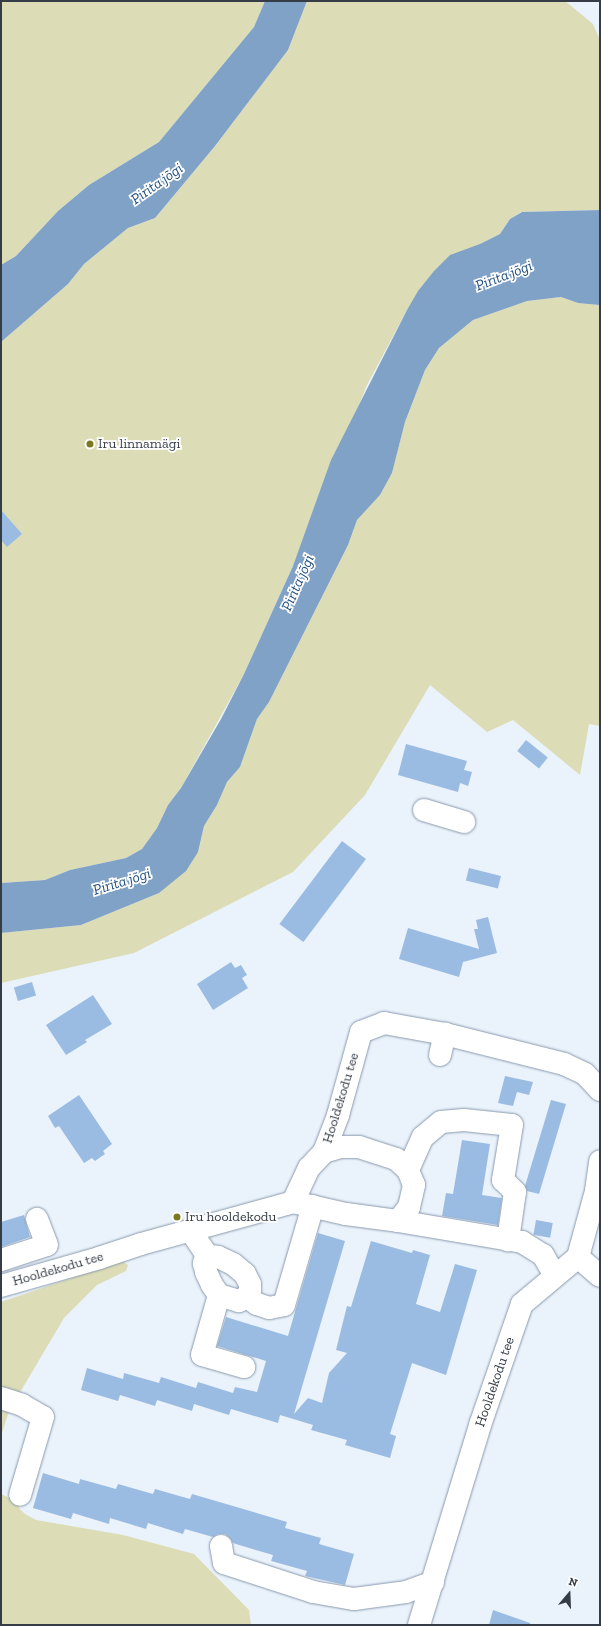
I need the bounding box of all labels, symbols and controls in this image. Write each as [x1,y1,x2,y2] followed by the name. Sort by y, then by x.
[127,160,187,208] water label: Pirita jõgi
[473,257,535,295] water label: Pirita jõgi
[98,436,180,452] place label: Iru linnamägi
[85,439,95,449] marker: Iru linnamägi
[278,552,318,614] water label: Pirita jõgi
[91,865,153,899] water label: Pirita jõgi
[319,1051,363,1145] street label: Hooldekodu tee
[185,1209,276,1225] place label: Iru hooldekodu
[172,1212,182,1222] marker: Iru hooldekodu
[11,1248,105,1290] street label: Hooldekodu tee
[472,1335,518,1429] street label: Hooldekodu tee
[549,1574,589,1614] north arrow
[567,1575,579,1590] text: N

